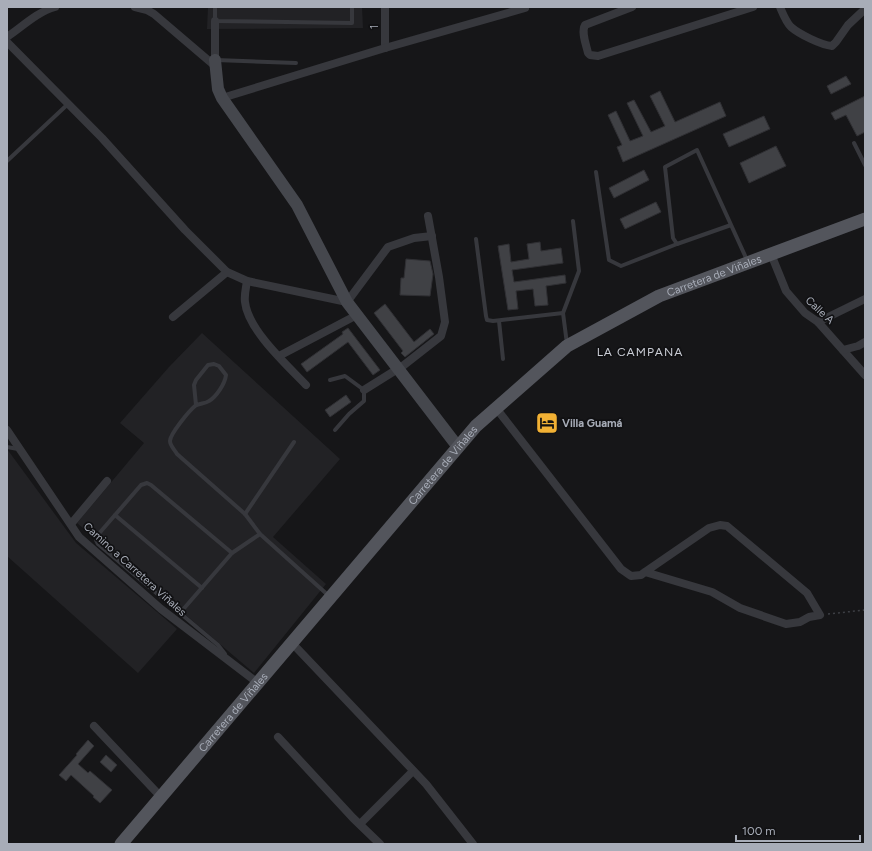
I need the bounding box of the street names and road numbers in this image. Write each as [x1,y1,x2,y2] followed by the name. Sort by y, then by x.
[368,25,381,29] street label: 1
[665,252,763,299] street label: Carretera de Viñales
[803,294,837,327] street label: Calle A
[406,423,480,508] street label: Carretera de Viñales
[81,520,189,619] street label: Camino a Carretera Viñales
[196,670,271,755] street label: Carretera de Viñales

